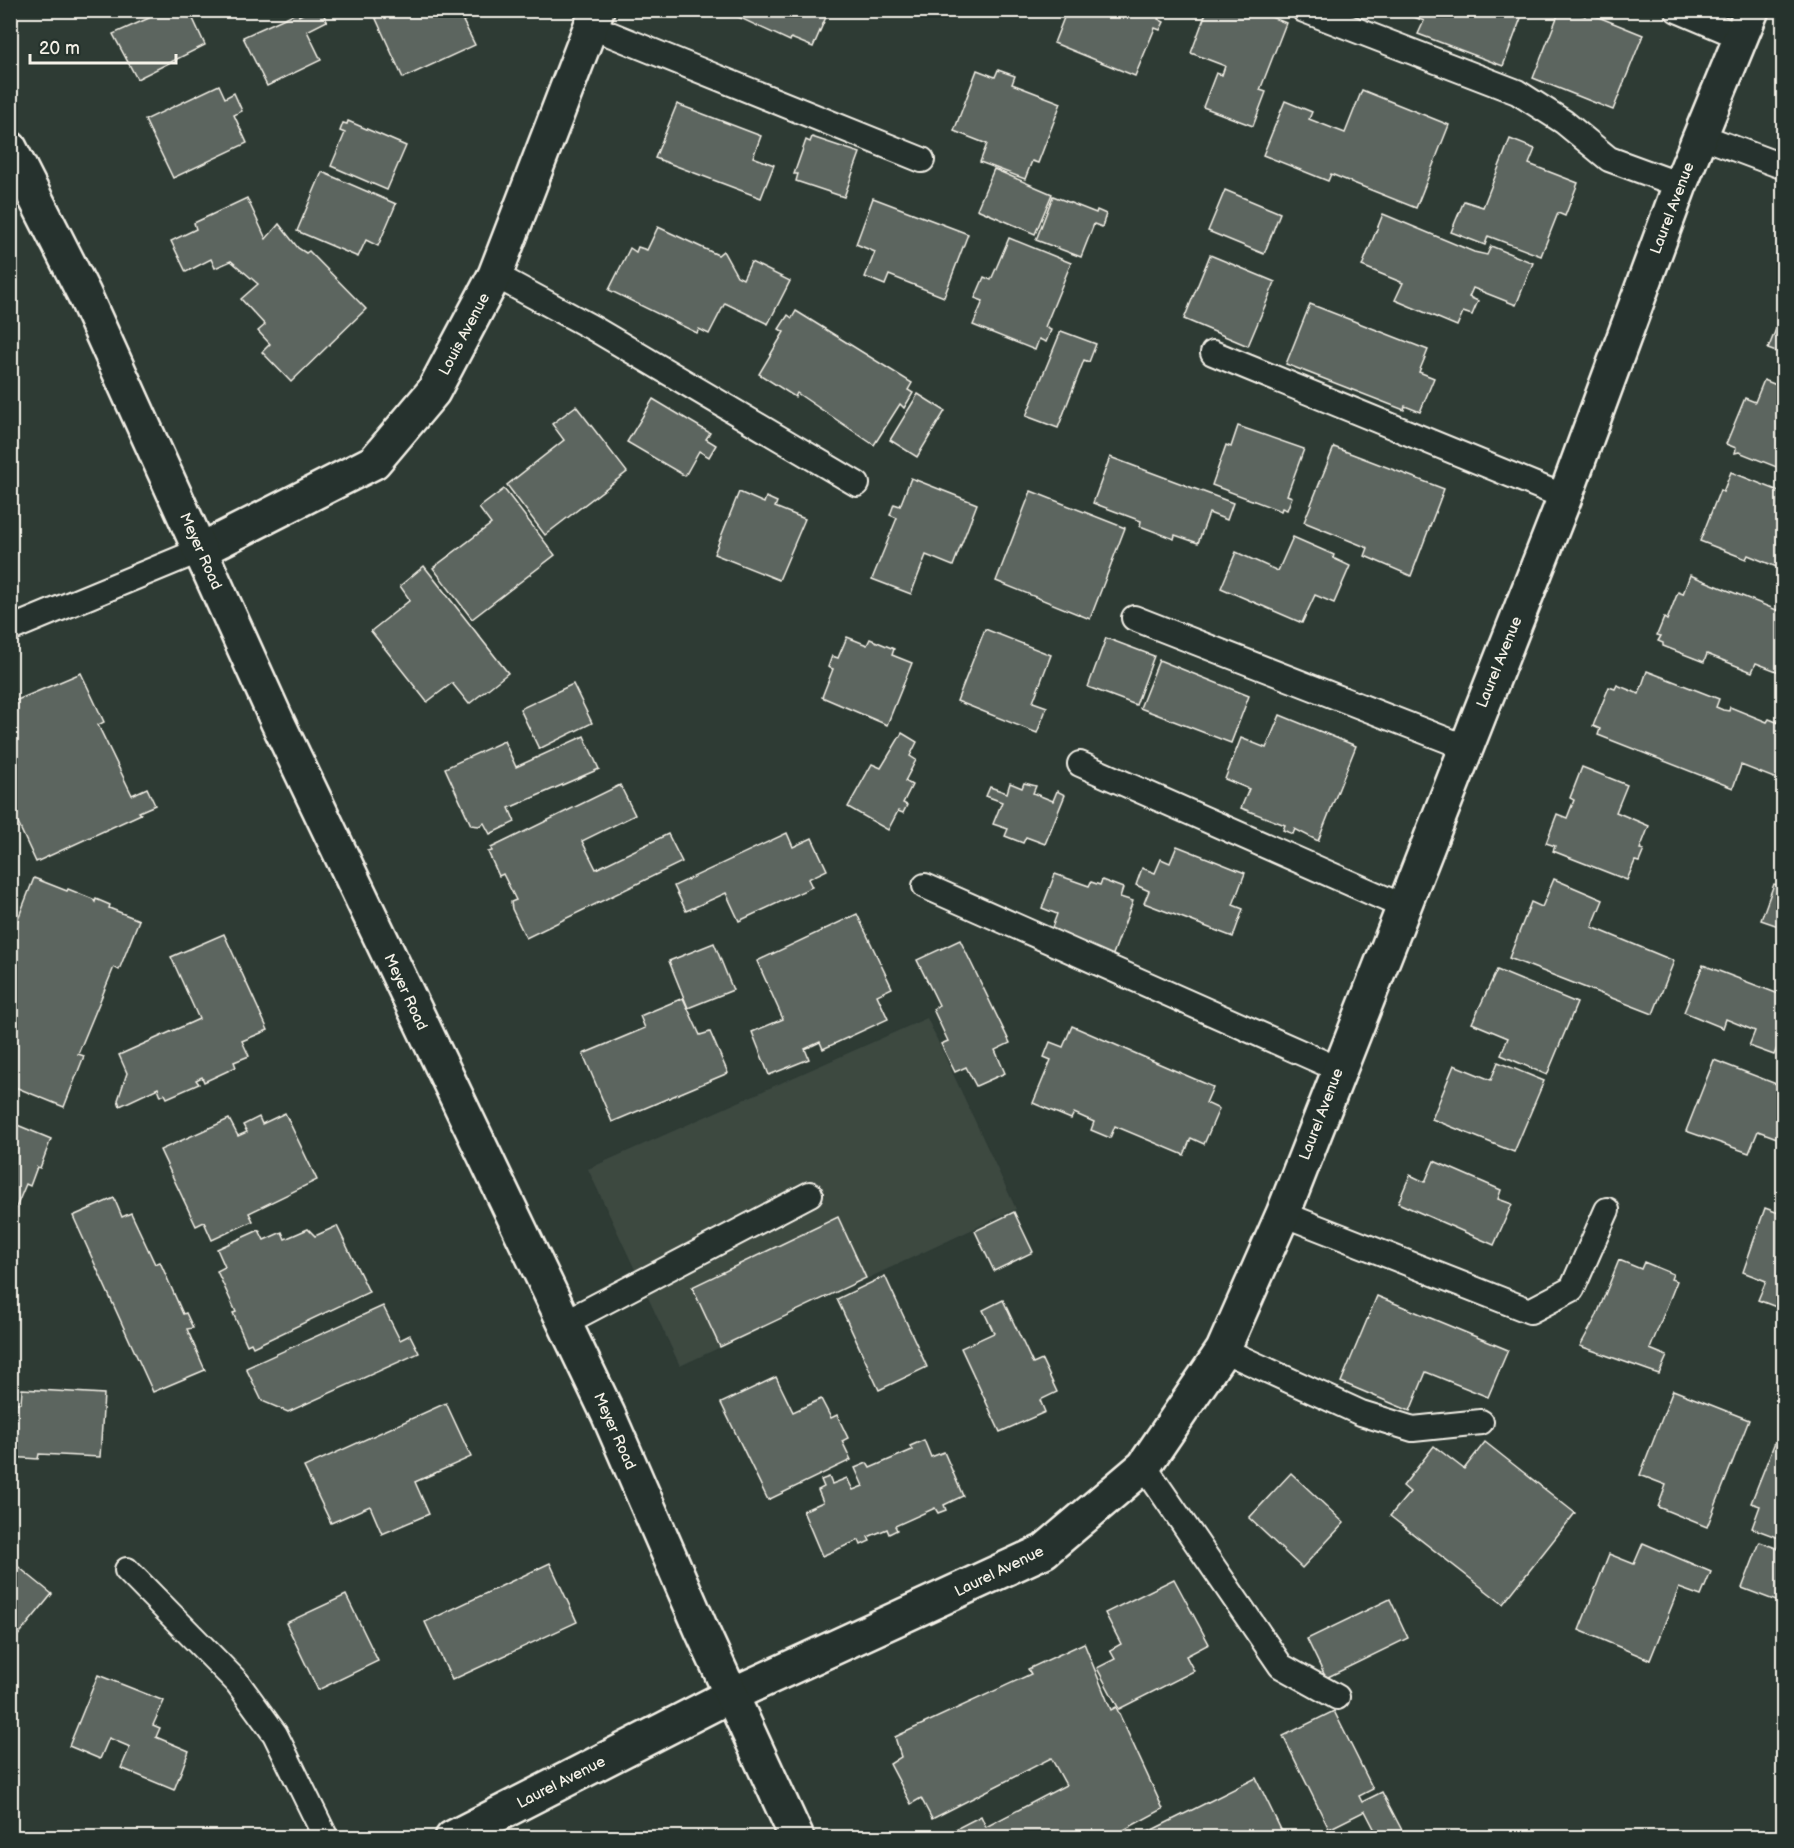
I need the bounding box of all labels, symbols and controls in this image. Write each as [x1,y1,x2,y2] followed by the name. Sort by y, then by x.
[30,27,176,65] scale bar
[39,38,80,59] text: 20 m
[1646,160,1699,257] street label: Laurel Avenue
[435,290,494,379] street label: Louis Avenue
[175,510,226,593] street label: Meyer Road
[1473,614,1526,711] street label: Laurel Avenue
[380,951,432,1033] street label: Meyer Road
[1295,1066,1348,1163] street label: Laurel Avenue
[589,1390,640,1473] street label: Meyer Road
[952,1542,1047,1601] street label: Laurel Avenue
[514,1752,609,1813] street label: Laurel Avenue

